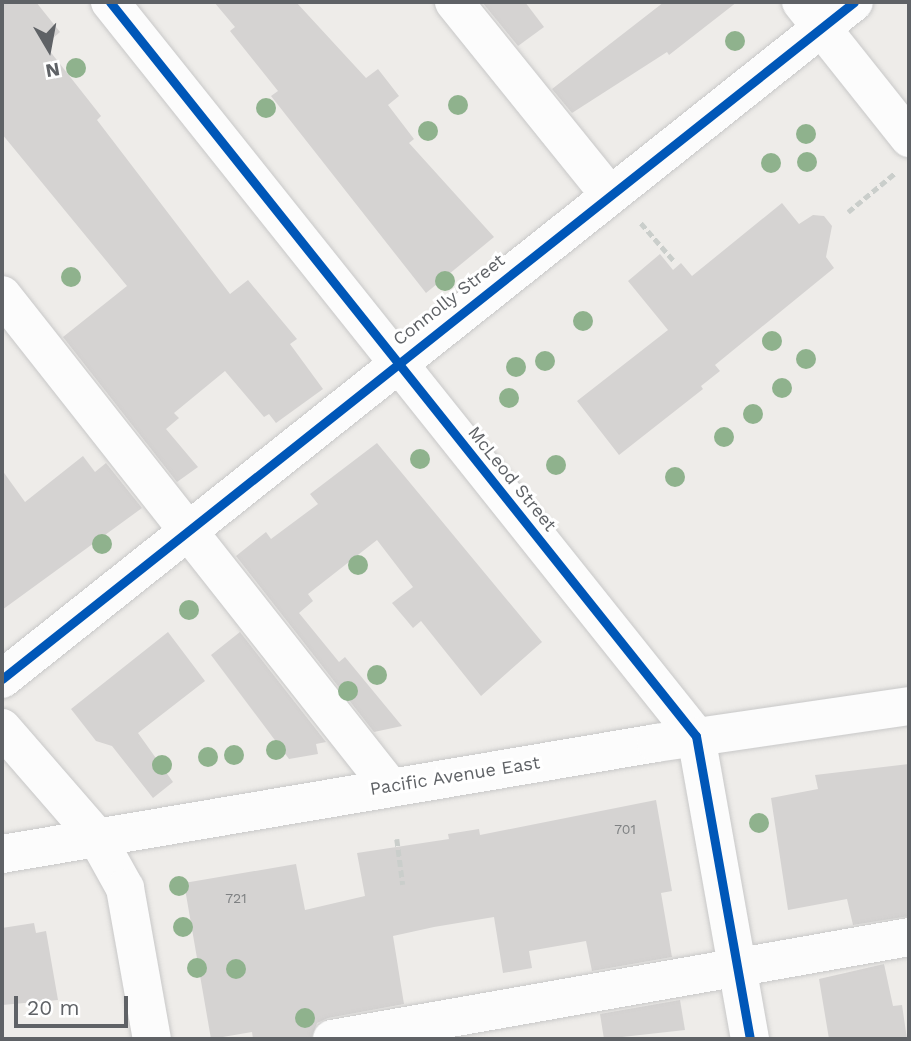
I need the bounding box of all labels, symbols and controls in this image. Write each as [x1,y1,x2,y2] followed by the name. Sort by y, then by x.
[14,14,84,84] north arrow
[44,58,62,83] text: N
[389,250,509,350] street label: Connolly Street
[463,422,561,536] street label: McLeod Street
[368,752,542,800] street label: Pacific Avenue East
[614,821,636,837] house number: 701
[225,890,247,906] house number: 721
[18,982,131,1026] scale bar
[27,995,79,1020] text: 20 m

